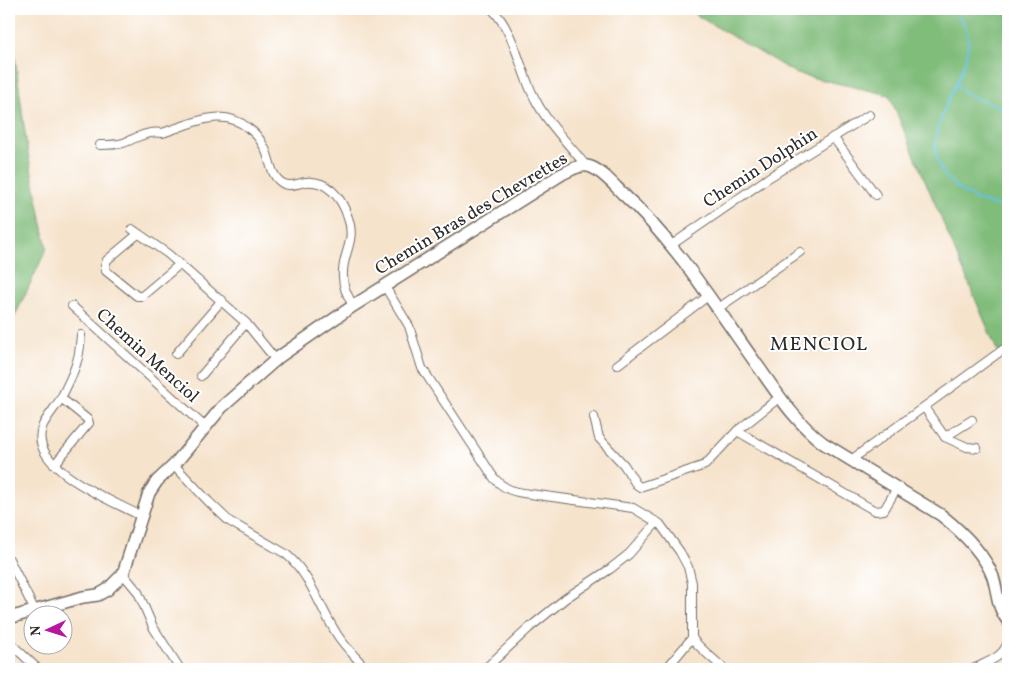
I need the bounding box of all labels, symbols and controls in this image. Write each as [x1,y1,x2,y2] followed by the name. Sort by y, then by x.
[699,122,823,215] street label: Chemin Dolphin
[371,147,573,282] street label: Chemin Bras des Chevrettes
[90,303,204,409] street label: Chemin Menciol
[770,331,868,359] district label: MENCIOL
[22,606,72,656] north arrow
[27,625,46,637] text: N

